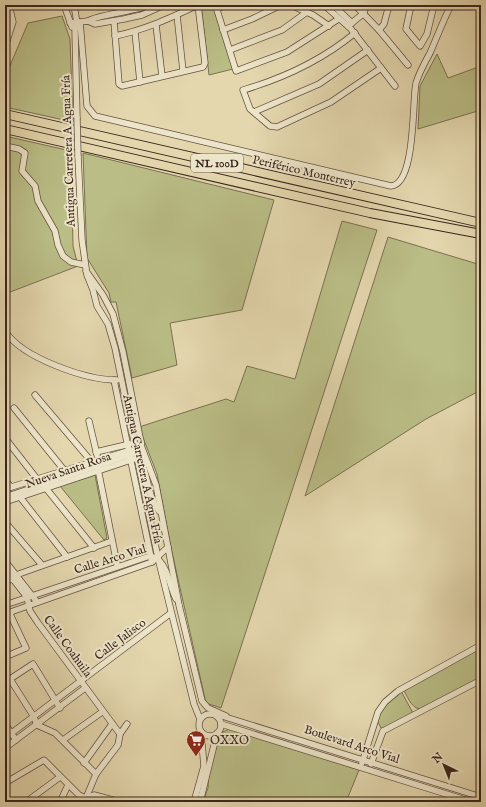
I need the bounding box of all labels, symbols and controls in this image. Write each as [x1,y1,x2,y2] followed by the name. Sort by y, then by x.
[58,74,79,228] street label: Antigua Carretera A Agua Fría
[251,152,357,191] street label: Periférico Monterrey
[191,154,243,172] road number: NL 100D
[119,392,166,546] street label: Antigua Carretera A Agua Fría
[23,449,114,492] street label: Nueva Santa Rosa
[72,541,149,578] street label: Calle Arco Vial
[40,612,96,681] street label: Calle Coahuila
[92,615,150,664] street label: Calle Jalisco
[302,722,402,767] street label: Boulevard Arco Vial
[185,729,207,757] supermarket icon: OXXO
[210,733,249,748] place label: OXXO
[424,745,464,785] north arrow
[429,750,446,767] text: N

